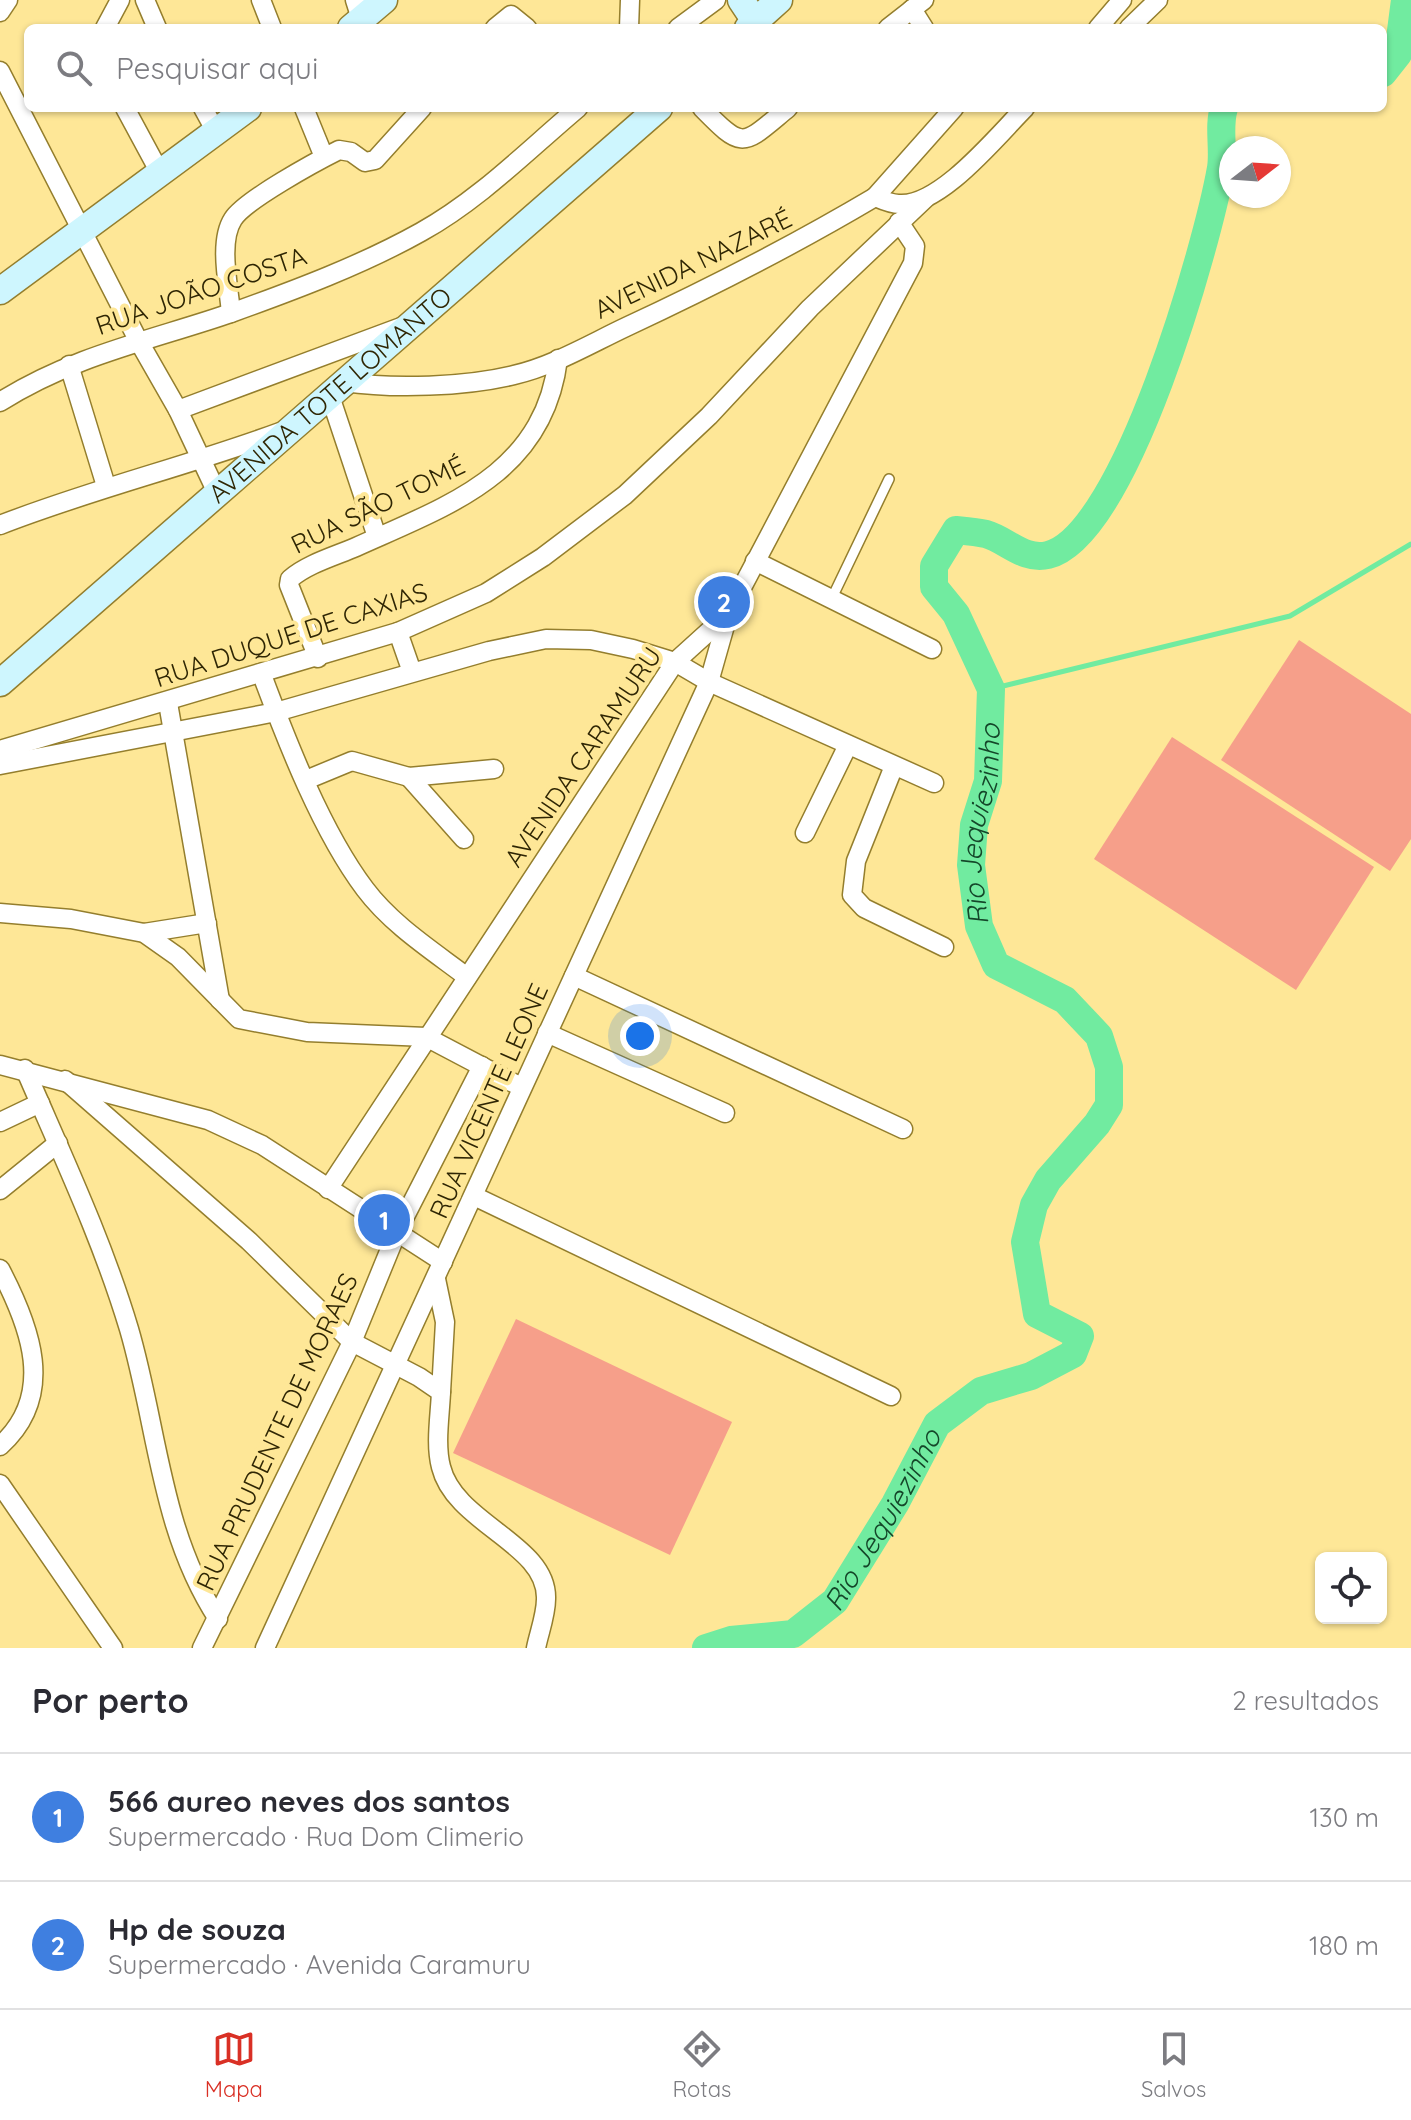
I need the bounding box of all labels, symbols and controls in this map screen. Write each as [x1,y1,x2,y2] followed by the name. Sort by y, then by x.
[24,24,1387,112] search box
[52,46,96,90] icon: search
[116,49,318,87] text: Pesquisar aqui
[1219,136,1291,208] north arrow
[589,201,797,326] street label: AVENIDA NAZARÉ
[91,239,311,342] street label: RUA JOÃO COSTA
[201,279,458,510] street label: AVENIDA TOTE LOMANTO
[285,448,470,561] street label: RUA SÃO TOMÉ
[698,572,750,632] pin: 2
[150,575,432,694] street label: RUA DUQUE DE CAXIAS
[497,640,668,873] street label: AVENIDA CARAMURU
[952,722,1007,928] water label: Rio Jequiezinho
[422,978,555,1223] street label: RUA VICENTE LEONE
[620,1016,660,1056] your location
[358,1190,410,1250] pin: 1
[188,1268,365,1596] street label: RUA PRUDENTE DE MORAES
[815,1422,949,1617] water label: Rio Jequiezinho
[1315,1552,1387,1624] map controls
[1315,1552,1387,1624] button: locate
[32,1679,189,1722] text: Por perto
[1232,1684,1379,1717] text: 2 resultados
[108,1782,510,1820] text: 566 aureo neves dos santos
[53,1801,63,1834] text: 1
[1309,1801,1379,1834] text: 130 m
[108,1820,524,1853] text: Supermercado · Rua Dom Climerio
[108,1910,286,1948] text: Hp de souza
[51,1929,65,1962] text: 2
[1309,1929,1379,1962] text: 180 m
[108,1948,531,1981] text: Supermercado · Avenida Caramuru
[205,2027,263,2103] tab: Mapa
[672,2027,731,2103] tab: Rotas
[1141,2027,1206,2103] tab: Salvos

